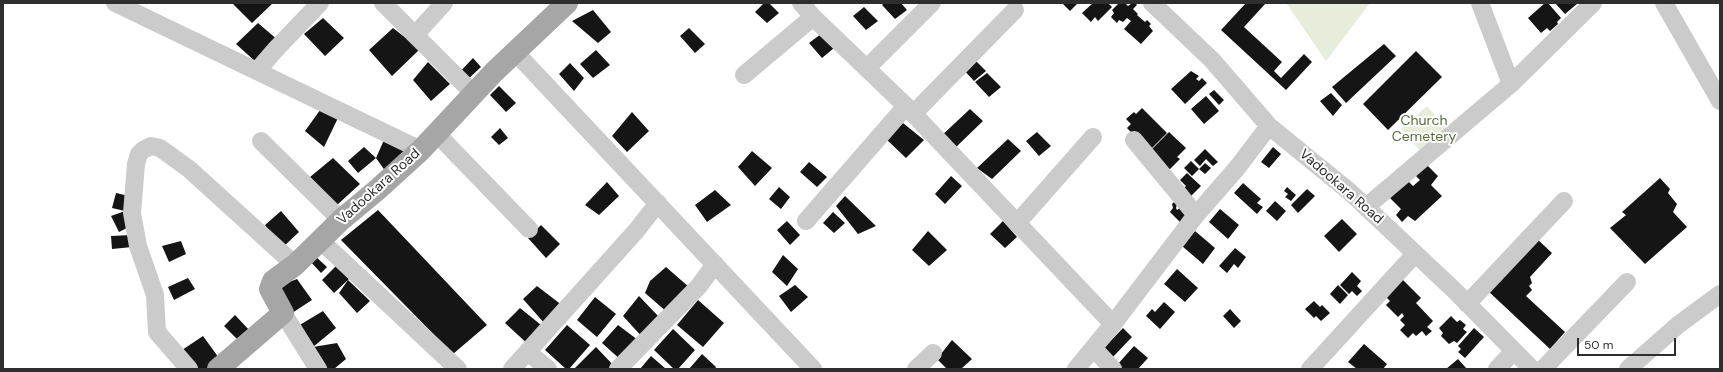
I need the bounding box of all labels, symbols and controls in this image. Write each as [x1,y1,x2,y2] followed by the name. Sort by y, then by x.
[1392,113,1456,146] park label: Church Cemetery
[334,146,424,228] street label: Vadookara Road
[1296,146,1386,228] street label: Vadookara Road
[1579,330,1678,356] scale bar
[1584,337,1613,353] text: 50 m

